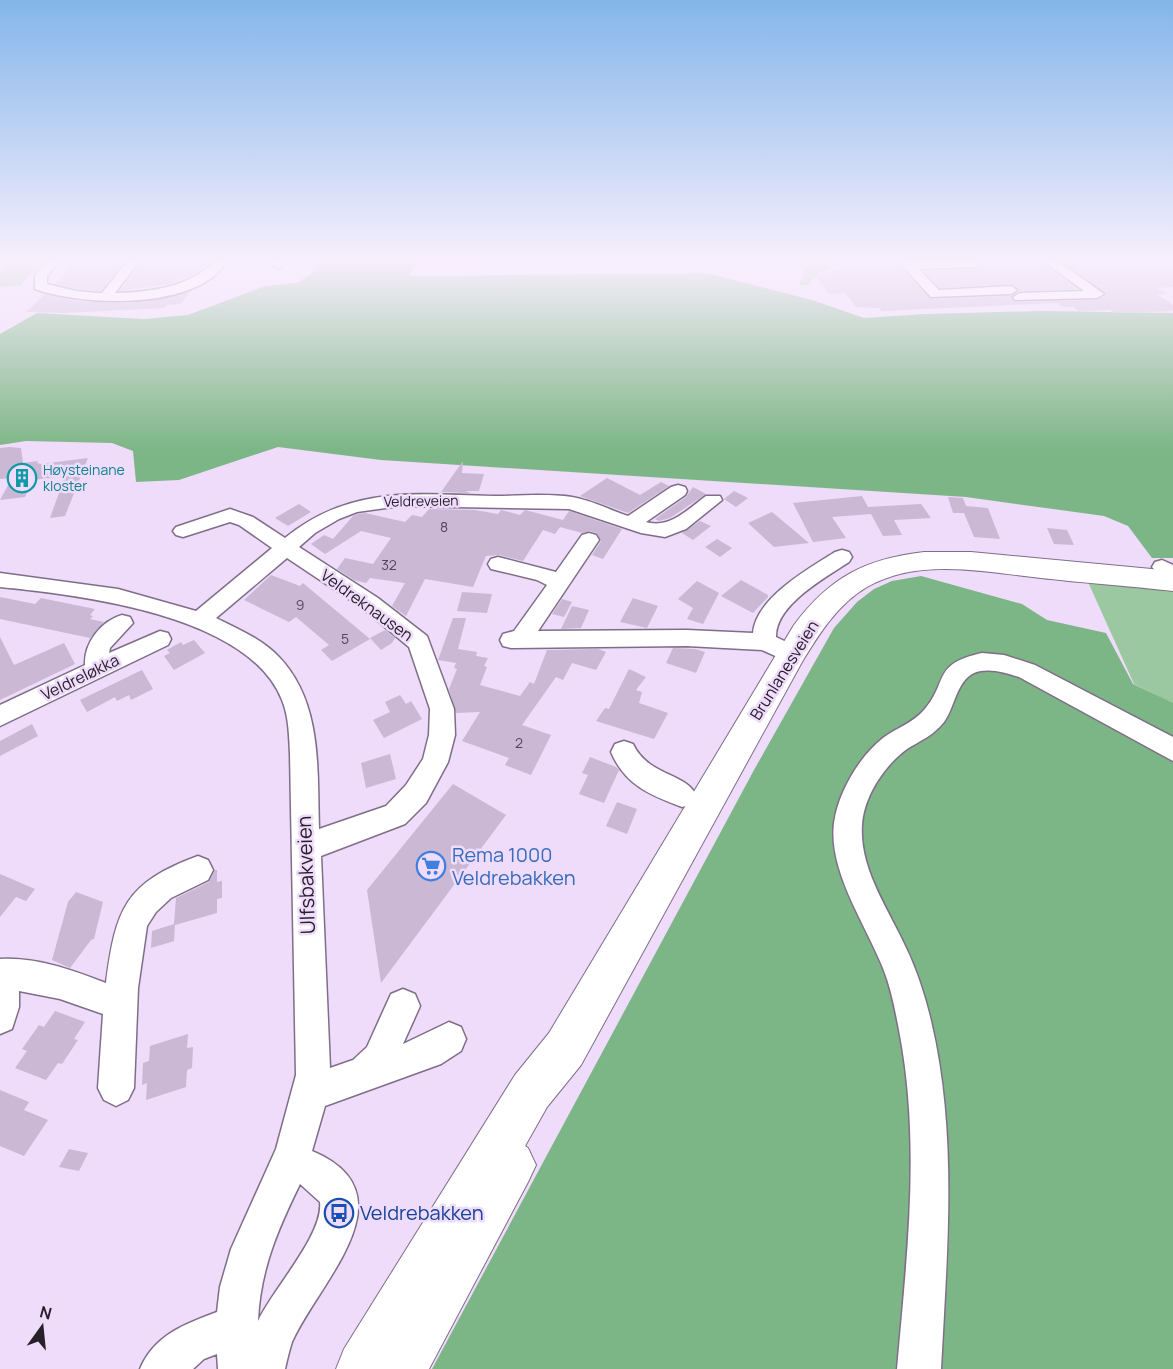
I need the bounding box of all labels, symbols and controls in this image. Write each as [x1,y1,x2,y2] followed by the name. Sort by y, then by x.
[43,460,125,495] place label: Høysteinane kloster
[6,462,38,494] building icon: Høysteinane kloster
[383,490,459,511] street label: Veldreveien
[440,517,448,536] house number: 8
[381,555,397,574] house number: 32
[316,564,418,646] street label: Veldreknausen
[296,595,304,614] house number: 9
[745,616,823,724] street label: Brunlanesveien
[341,629,349,648] house number: 5
[37,649,123,705] street label: Veldreløkka
[515,733,523,752] house number: 2
[290,815,321,935] street label: Ulfsbakveien
[452,841,576,891] place label: Rema 1000 Veldrebakken
[415,850,447,882] supermarket icon: Rema 1000 Veldrebakken
[323,1197,355,1229] bus stop icon: Veldrebakken
[360,1199,484,1226] place label: Veldrebakken
[12,1297,72,1357] north arrow
[37,1300,54,1325] text: N

